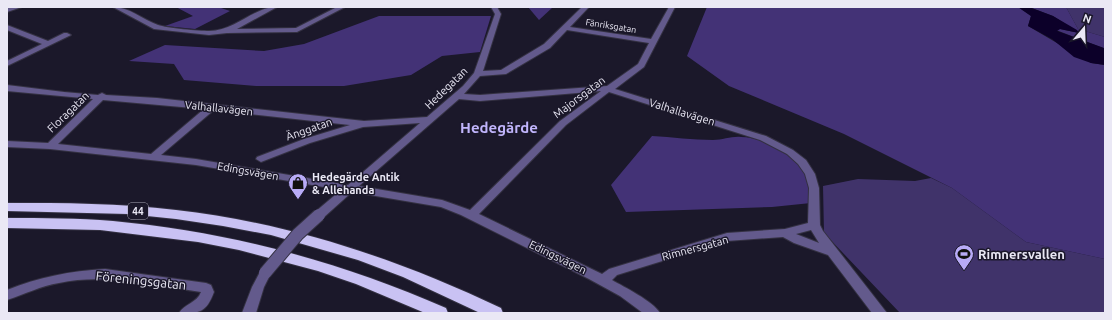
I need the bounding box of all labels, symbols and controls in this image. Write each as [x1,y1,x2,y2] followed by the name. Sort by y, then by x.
[1064,8,1104,48] north arrow
[1081,12,1093,26] text: N
[585,17,637,35] street label: Fänriksgatan
[422,65,470,111] street label: Hedegatan
[551,74,607,120] street label: Majorsgatan
[45,89,91,135] street label: Floragatan
[648,96,716,128] street label: Valhallavägen
[184,98,254,118] street label: Valhallavägen
[284,116,334,142] street label: Änggatan
[460,119,538,136] district label: Hedegärde
[216,160,280,182] street label: Edingsvägen
[312,171,401,196] place label: Hedegärde Antik & Allehanda
[287,172,309,200] shop icon: Hedegärde Antik & Allehanda
[128,203,148,219] road number: 44
[660,233,730,263] street label: Rimnersgatan
[527,238,589,276] street label: Edingsvägen
[953,243,975,271] sports icon: Rimnersvallen
[978,247,1065,261] place label: Rimnersvallen
[95,268,187,292] street label: Föreningsgatan

